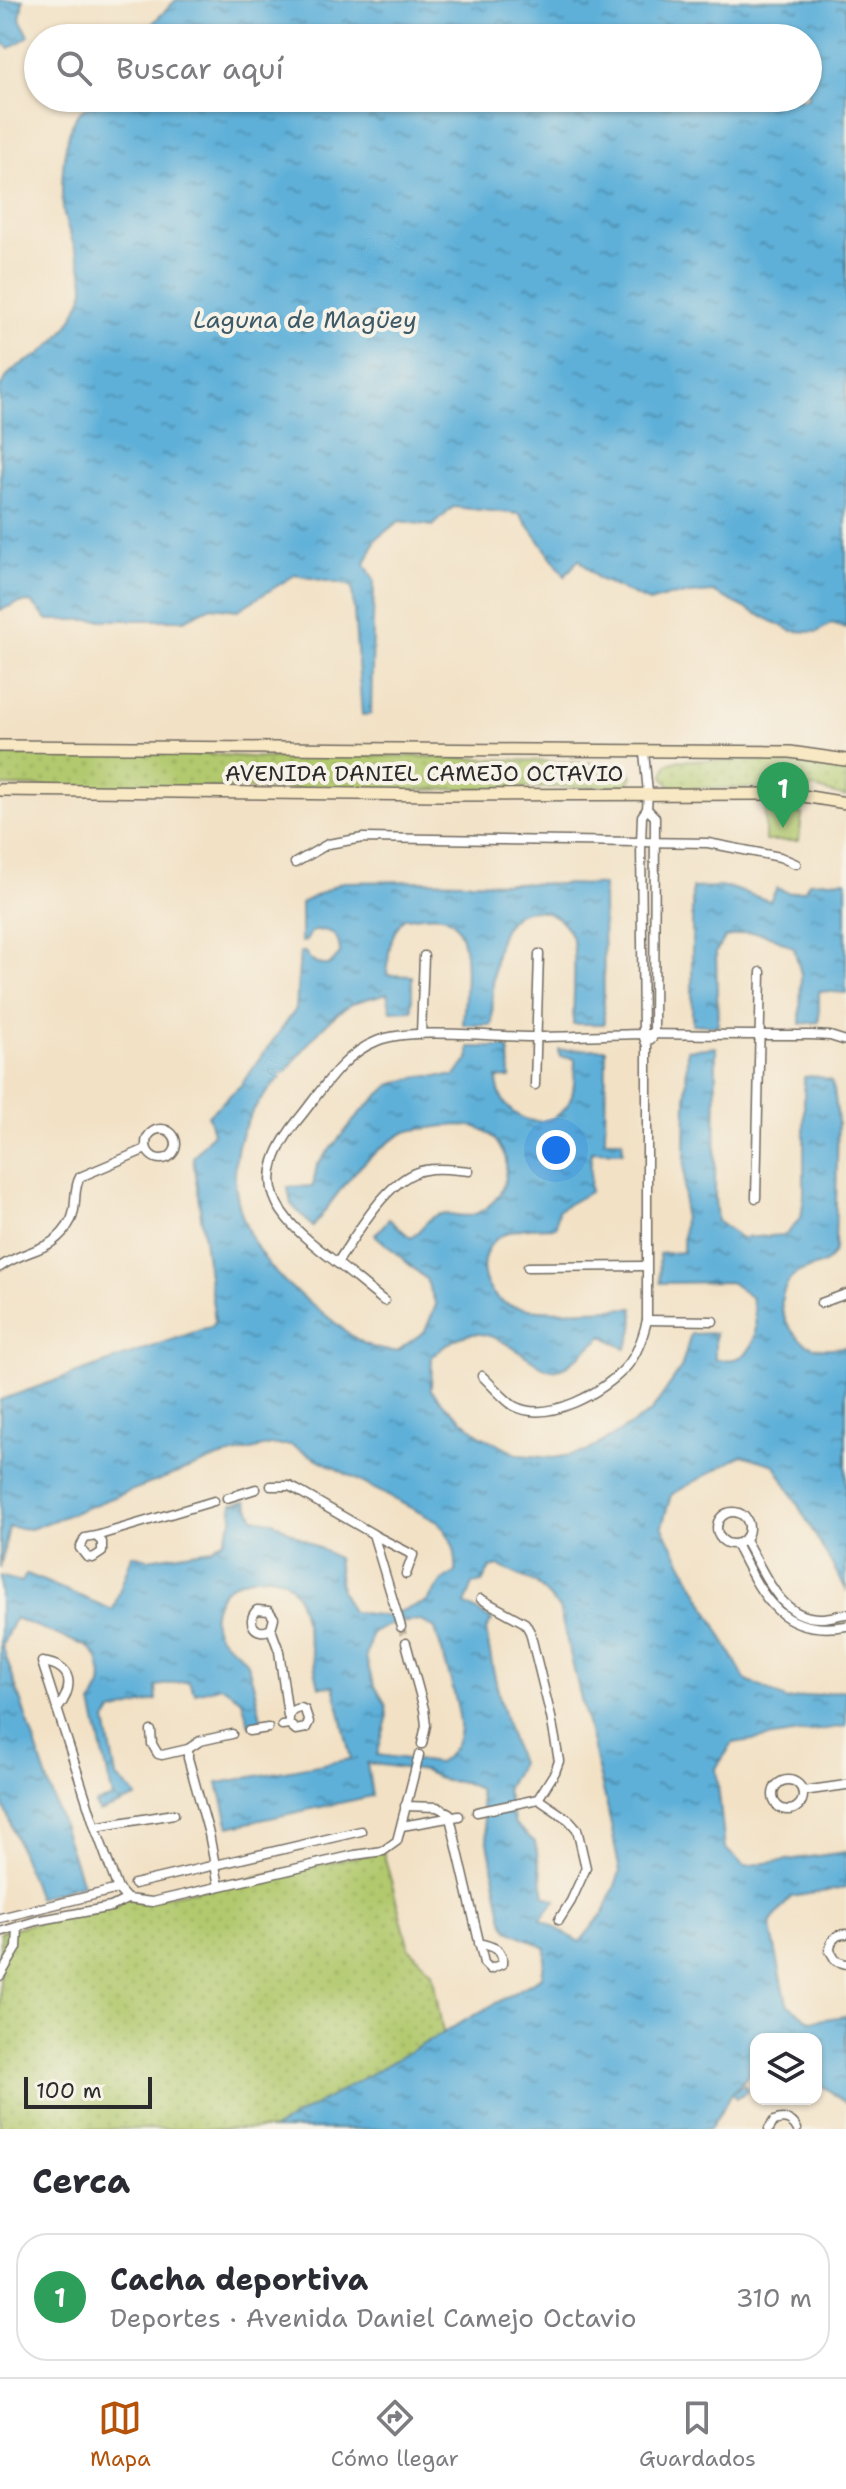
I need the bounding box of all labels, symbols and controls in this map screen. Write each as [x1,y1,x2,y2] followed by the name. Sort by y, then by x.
[24,24,822,112] search box
[52,46,96,90] icon: search
[116,48,284,89] text: Buscar aquí
[193,304,417,336] water label: Laguna de Magüey
[225,759,623,788] street label: AVENIDA DANIEL CAMEJO OCTAVIO
[757,762,809,828] pin: 1
[536,1130,576,1170] your location
[750,2033,822,2105] map controls
[750,2033,822,2105] button: layers
[24,2073,152,2109] scale bar
[36,2076,102,2105] text: 100 m
[32,2158,130,2204] text: Cerca
[110,2259,368,2300] text: Cacha deportiva
[54,2280,66,2315] text: 1
[736,2280,812,2315] text: 310 m
[110,2300,636,2335] text: Deportes · Avenida Daniel Camejo Octavio
[90,2396,151,2473] tab: Mapa
[331,2396,459,2473] tab: Cómo llegar
[639,2396,756,2473] tab: Guardados

